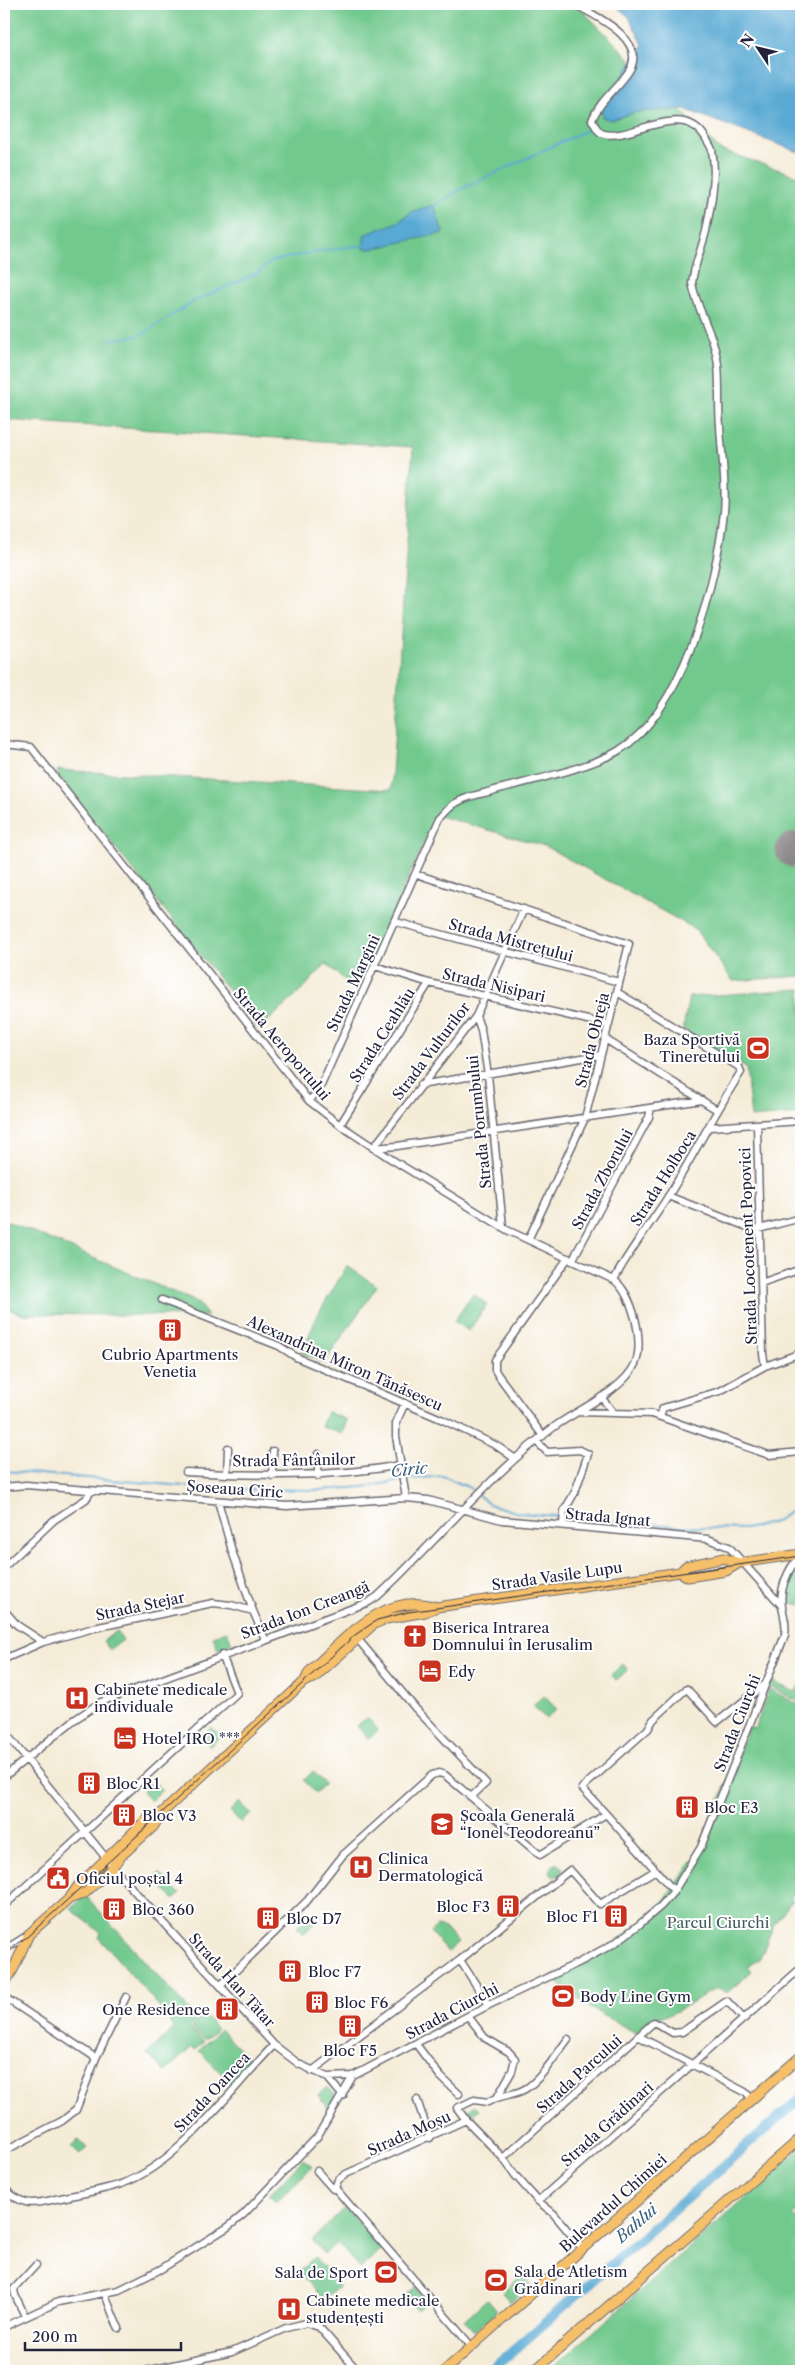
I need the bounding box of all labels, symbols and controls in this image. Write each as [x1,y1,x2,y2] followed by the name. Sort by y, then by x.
[732,22,782,72] north arrow
[736,30,758,51] text: N
[447,914,576,966] street label: Strada Mistrețului
[322,931,384,1035] street label: Strada Margini
[441,964,548,1006] street label: Strada Nisipari
[229,984,335,1104] street label: Strada Aeroportului
[345,984,419,1086] street label: Strada Ceahlău
[571,990,613,1090] street label: Strada Obreja
[388,998,474,1104] street label: Strada Vulturilor
[643,1030,740,1066] place label: Baza Sportivă Tineretului
[745,1035,771,1061] sports icon: Baza Sportivă Tineretului
[462,1054,495,1190] street label: Strada Porumbului
[567,1125,637,1233] street label: Strada Zborului
[626,1126,700,1229] street label: Strada Holboca
[735,1147,761,1345] street label: Strada Locotenent Popovici
[243,1311,446,1415] street label: Alexandrina Miron Tănăsescu
[157,1317,183,1343] building icon: Cubrio Apartments Venetia
[102,1345,238,1381] place label: Cubrio Apartments Venetia
[232,1449,356,1471] street label: Strada Fântânilor
[390,1457,429,1481] water label: Ciric
[186,1476,284,1502] street label: Șoseaua Ciric
[565,1504,652,1530] street label: Strada Ignat
[491,1557,623,1595] street label: Strada Vasile Lupu
[238,1577,372,1643] street label: Strada Ion Creangă
[94,1587,187,1625] street label: Strada Stejar
[432,1618,593,1654] place label: Biserica Intrarea Domnului în Ierusalim
[402,1623,428,1649] church icon: Biserica Intrarea Domnului în Ierusalim
[417,1658,443,1684] hotel icon: Edy
[448,1662,476,1681] place label: Edy
[710,1671,764,1774] street label: Strada Ciurchi
[94,1680,227,1716] place label: Cabinete medicale individuale
[64,1685,90,1711] hospital icon: Cabinete medicale individuale
[112,1725,138,1751] hotel icon: Hotel IRO ***
[142,1729,240,1748] place label: Hotel IRO ***
[76,1770,102,1796] building icon: Bloc R1
[106,1774,160,1793] place label: Bloc R1
[674,1794,700,1820] building icon: Bloc E3
[704,1798,759,1817] place label: Bloc E3
[111,1802,137,1828] building icon: Bloc V3
[142,1806,196,1825] place label: Bloc V3
[460,1806,600,1842] place label: Școala Generală “Ionel Teodoreanu”
[429,1811,455,1837] school or university icon: Școala Generală “Ionel Teodoreanu”
[378,1849,483,1885] place label: Clinica Dermatologică
[348,1854,374,1880] hospital icon: Clinica Dermatologică
[45,1865,71,1891] public building icon: Oficiul poștal 4
[76,1869,183,1888] place label: Oficiul poștal 4
[495,1893,521,1919] building icon: Bloc F3
[101,1896,127,1922] building icon: Bloc 360
[436,1897,490,1916] place label: Bloc F3
[132,1900,194,1919] place label: Bloc 360
[603,1903,629,1929] building icon: Bloc F1
[255,1905,281,1931] building icon: Bloc D7
[546,1907,599,1926] place label: Bloc F1
[286,1909,342,1928] place label: Bloc D7
[667,1913,770,1932] park label: Parcul Ciurchi
[185,1929,280,2032] street label: Strada Han Tătar
[277,1958,303,1984] building icon: Bloc F7
[308,1962,362,1981] place label: Bloc F7
[402,1978,502,2043] street label: Strada Ciurchi
[550,1983,576,2009] sports icon: Body Line Gym
[580,1987,691,2006] place label: Body Line Gym
[304,1989,330,2015] building icon: Bloc F6
[334,1993,389,2012] place label: Bloc F6
[214,1996,240,2022] building icon: One Residence
[102,2000,210,2019] place label: One Residence
[337,2013,363,2039] building icon: Bloc F5
[532,2030,626,2117] street label: Strada Parcului
[323,2041,377,2060] place label: Bloc F5
[170,2048,254,2136] street label: Strada Oancea
[557,2077,657,2170] street label: Strada Grădinari
[364,2106,454,2160] street label: Strada Moșu
[555,2150,671,2256] street label: Bulevardul Chimiei
[610,2199,662,2248] water label: Bahlui
[373,2259,399,2285] sports icon: Sala de Sport
[514,2262,627,2298] place label: Sala de Atletism Grădinari
[274,2263,369,2282] place label: Sala de Sport
[483,2267,509,2293] sports icon: Sala de Atletism Grădinari
[306,2291,439,2327] place label: Cabinete medicale studențești
[276,2296,302,2322] hospital icon: Cabinete medicale studențești
[25,2320,181,2352] scale bar
[32,2327,78,2346] text: 200 m

